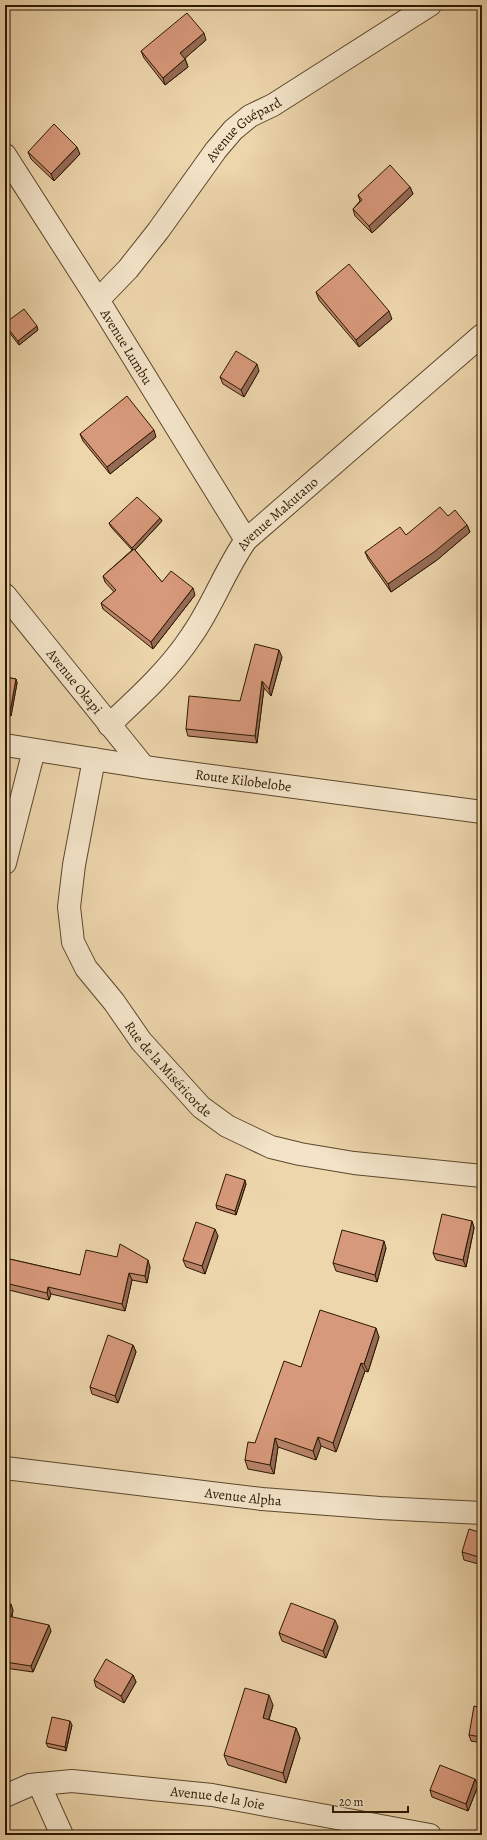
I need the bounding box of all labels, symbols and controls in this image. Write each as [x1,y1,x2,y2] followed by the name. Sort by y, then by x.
[201,92,285,166] street label: Avenue Guépard
[96,304,157,388] street label: Avenue Lumbu
[232,472,322,555] street label: Avenue Makutano
[42,644,107,718] street label: Avenue Okapi
[194,764,293,796] street label: Route Kilobelobe
[120,1017,216,1121] street label: Rue de la Miséricorde
[203,1483,283,1510] street label: Avenue Alpha
[169,1781,266,1814] street label: Avenue de la Joie
[333,1788,408,1814] scale bar
[339,1794,363,1810] text: 20 m

